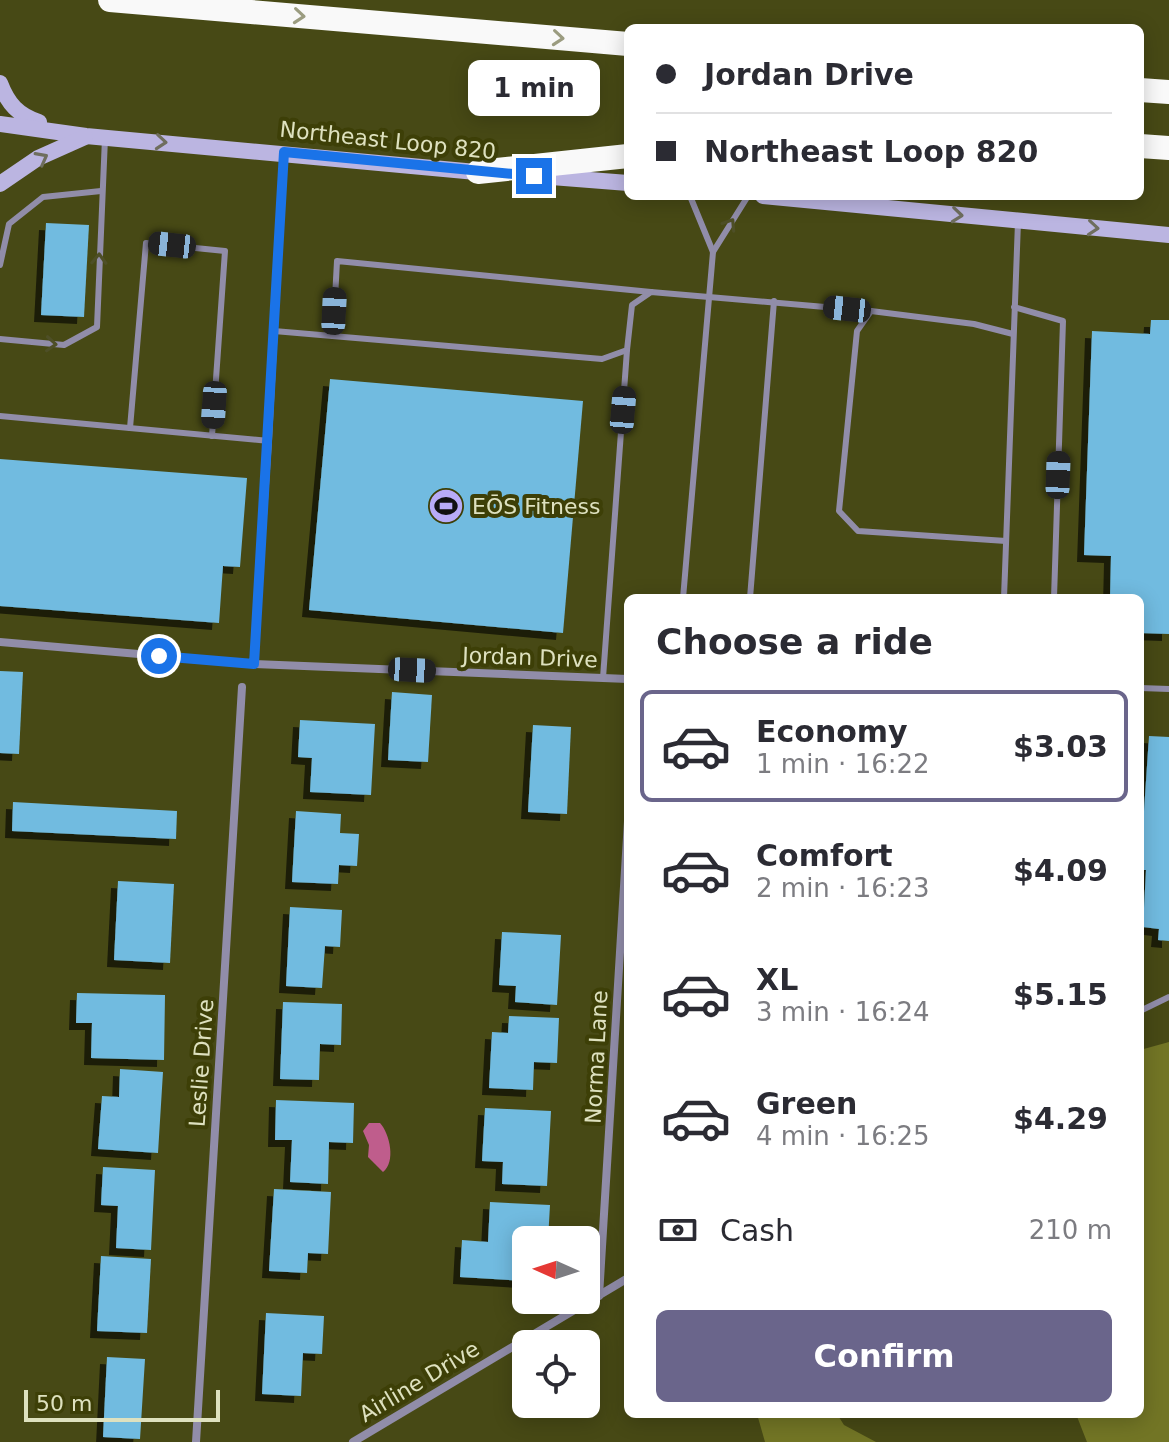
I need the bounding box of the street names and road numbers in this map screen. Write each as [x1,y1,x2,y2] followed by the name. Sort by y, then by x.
[279,117,497,164] street label: Northeast Loop 820
[460,643,598,672] street label: Jordan Drive
[581,990,612,1124] street label: Norma Lane
[185,998,218,1128] street label: Leslie Drive
[355,1336,484,1427] street label: Airline Drive

